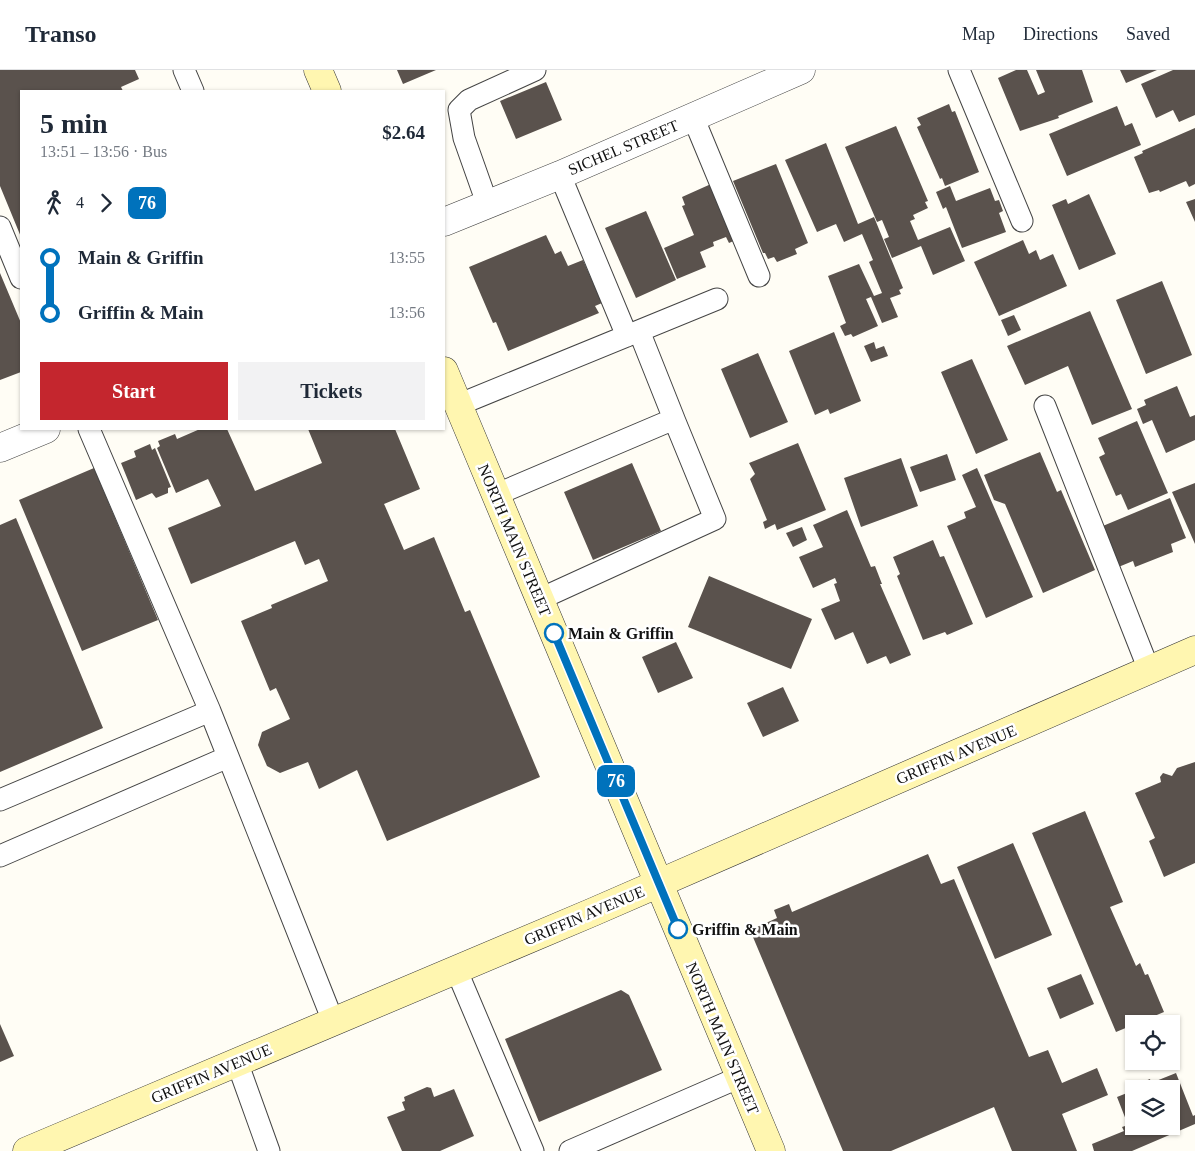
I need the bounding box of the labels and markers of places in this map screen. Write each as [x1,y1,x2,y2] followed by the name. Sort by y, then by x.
[544,623,564,643] marker: Main & Griffin
[568,625,674,642] place label: Main & Griffin
[668,919,688,939] marker: Griffin & Main
[692,921,798,938] place label: Griffin & Main

